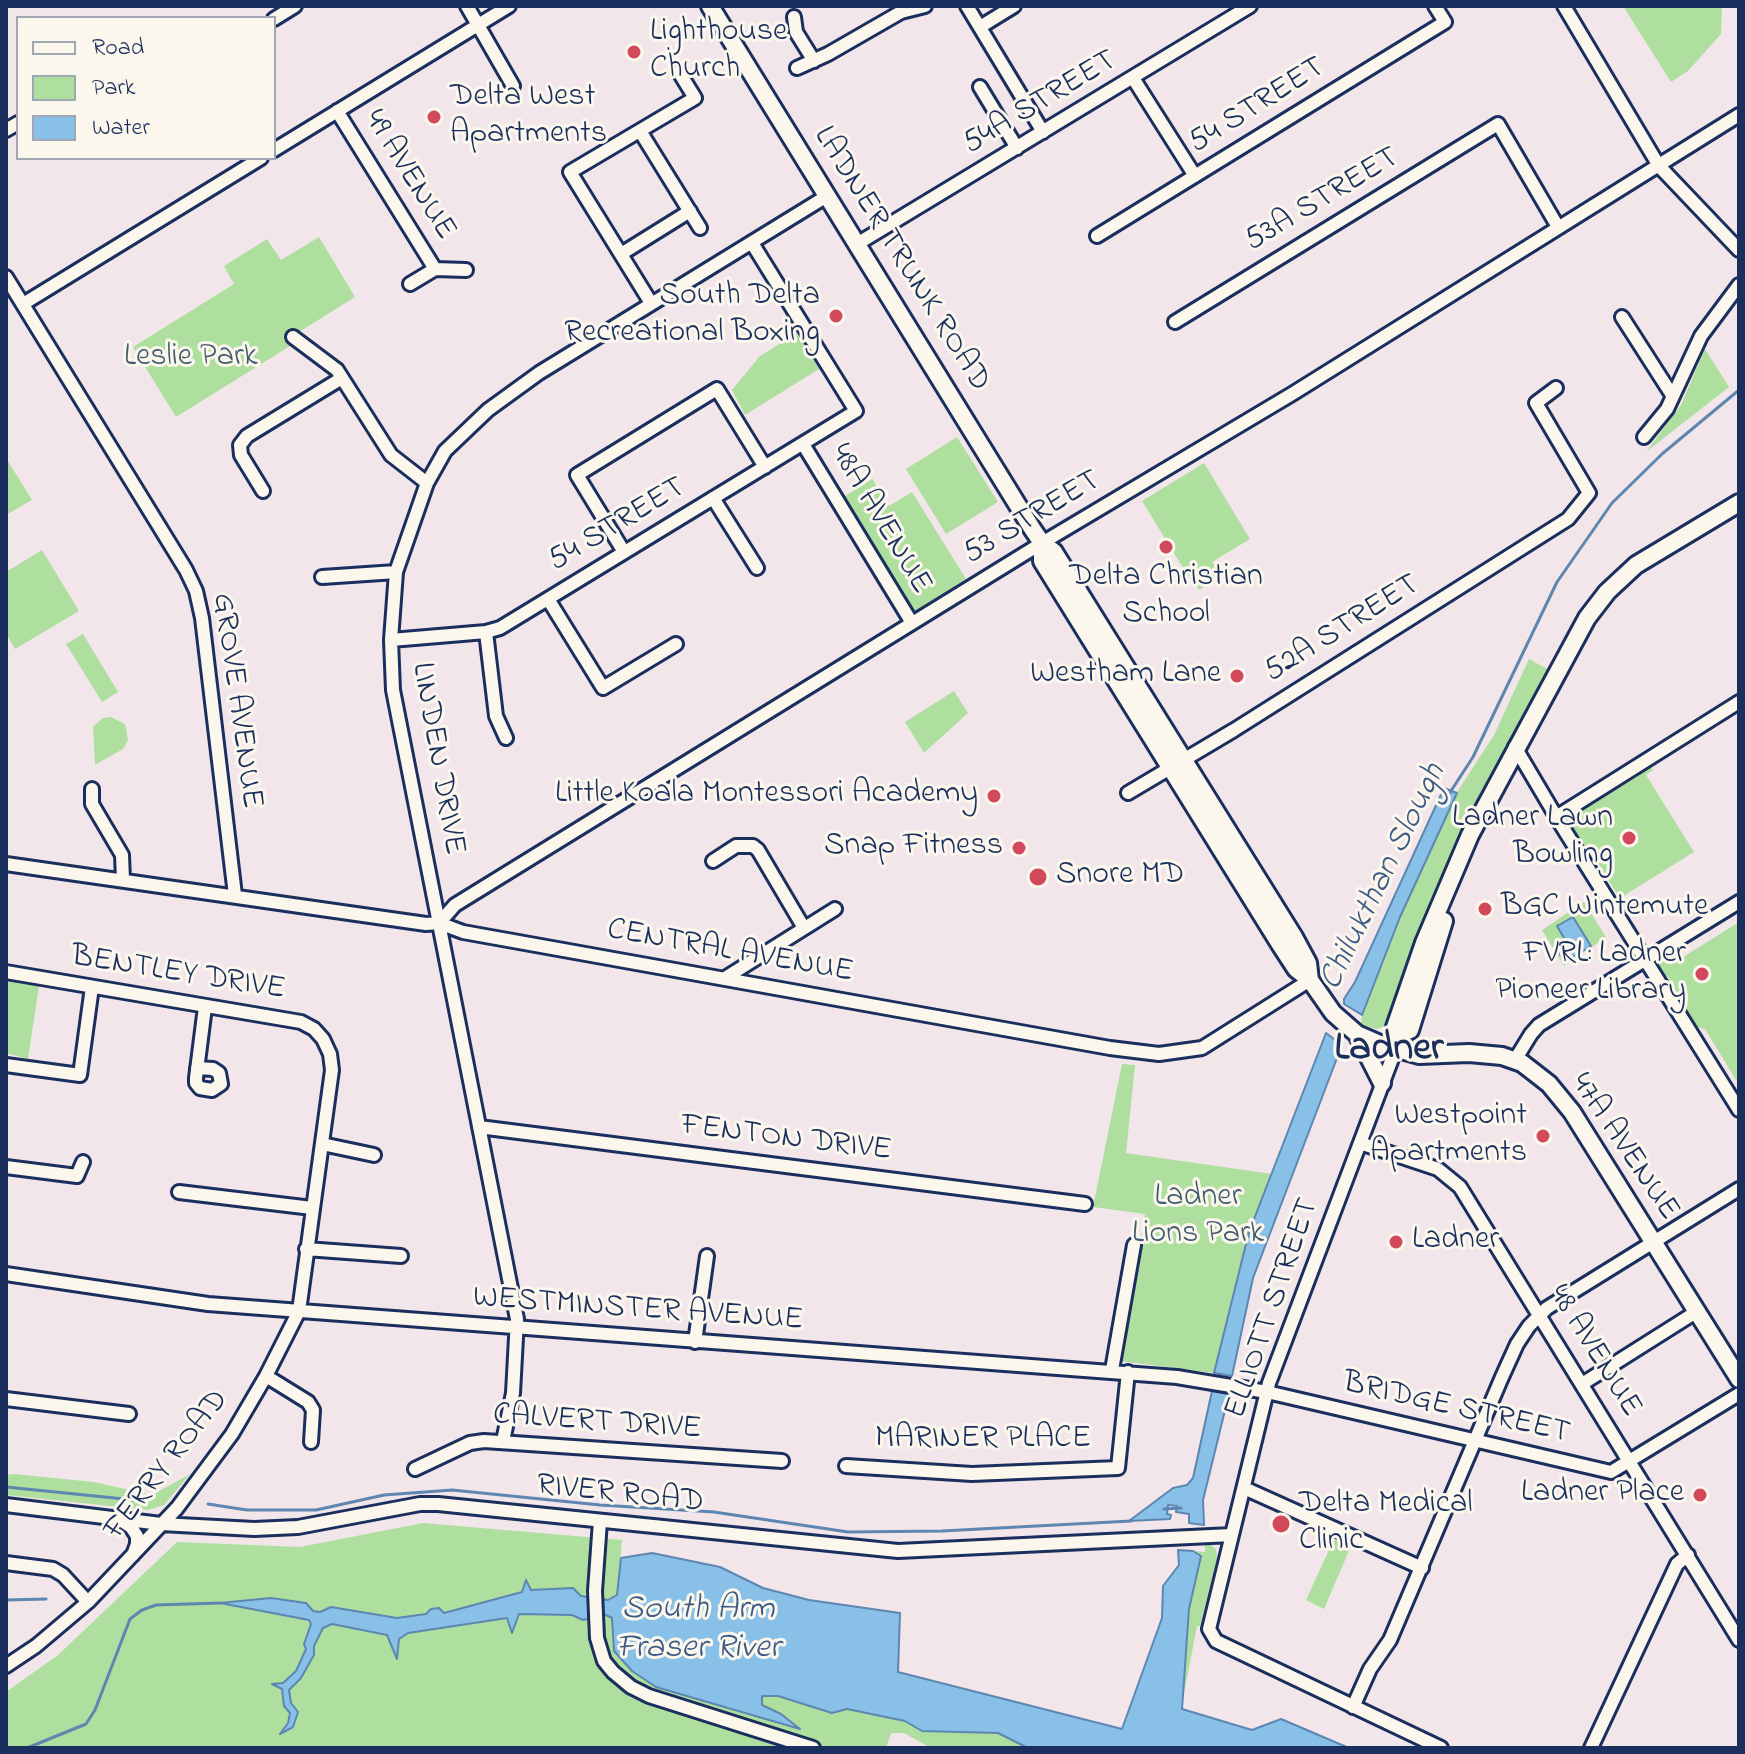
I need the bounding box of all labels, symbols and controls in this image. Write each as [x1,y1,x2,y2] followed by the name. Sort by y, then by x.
[650,15,787,90] place label: Lighthouse Church
[16,16,276,160] legend
[92,31,144,66] text: Road
[625,43,643,61] marker: Lighthouse Church
[957,43,1125,165] street label: 54A STREET
[1183,50,1333,164] street label: 54 STREET
[92,71,135,106] text: Park
[450,80,607,155] place label: Delta West Apartments
[353,104,463,248] street label: 49 AVENUE
[425,108,443,126] marker: Delta West Apartments
[92,111,150,146] text: Water
[803,120,997,400] street label: LADNER TRUNK ROAD
[1239,140,1407,262] street label: 53A STREET
[564,279,820,354] place label: South Delta Recreational Boxing
[827,307,845,325] marker: South Delta Recreational Boxing
[124,340,258,378] park label: Leslie Park
[819,438,939,602] street label: 48A AVENUE
[957,463,1109,575] street label: 53 STREET
[542,470,694,582] street label: 54 STREET
[1157,538,1175,556] marker: Delta Christian School
[1069,560,1263,635] place label: Delta Christian School
[1258,567,1428,693] street label: 52A STREET
[201,591,269,811] street label: GROVE AVENUE
[1030,657,1221,695] place label: Westham Lane
[400,660,472,858] street label: LINDEN DRIVE
[1228,667,1246,685] marker: Westham Lane
[1313,758,1457,998] water label: Chilukthan Slough
[555,777,978,815] place label: Little Koala Montessori Academy
[985,787,1003,805] marker: Little Koala Montessori Academy
[1452,801,1613,876] place label: Ladner Lawn Bowling
[824,829,1003,867] place label: Snap Fitness
[1620,829,1638,847] marker: Ladner Lawn Bowling
[1010,839,1028,857] marker: Snap Fitness
[1056,858,1184,896] place label: Snore MD
[1027,866,1049,888] marker: Snore MD
[1501,890,1708,928] place label: BGC Wintemute
[1476,900,1494,918] marker: BGC Wintemute
[604,912,856,994] street label: CENTRAL AVENUE
[1495,937,1686,1012] place label: FVRL: Ladner Pioneer Library
[68,939,288,1011] street label: BENTLEY DRIVE
[1693,965,1711,983] marker: FVRL: Ladner Pioneer Library
[1335,1027,1443,1075] district label: Ladner
[1560,1067,1686,1229] street label: 47A AVENUE
[1370,1099,1527,1174] place label: Westpoint Apartments
[678,1108,894,1172] street label: FENTON DRIVE
[1534,1127,1552,1145] marker: Westpoint Apartments
[1132,1180,1264,1255] park label: Ladner Lions Park
[1218,1194,1330,1424] street label: ELLIOTT STREET
[1412,1223,1499,1261] place label: Ladner
[1387,1233,1405,1251] marker: Ladner
[1537,1279,1649,1425] street label: 48 AVENUE
[472,1280,804,1342] street label: WESTMINSTER AVENUE
[1339,1365,1573,1455] street label: BRIDGE STREET
[97,1383,239,1549] street label: FERRY ROAD
[492,1398,702,1450] street label: CALVERT DRIVE
[875,1422,1091,1460] street label: MARINER PLACE
[535,1468,705,1524] street label: RIVER ROAD
[1521,1476,1684,1514] place label: Ladner Place
[1691,1486,1709,1504] marker: Ladner Place
[1299,1487,1473,1562] place label: Delta Medical Clinic
[1270,1513,1292,1535] marker: Delta Medical Clinic
[616,1591,780,1670] water label: South Arm Fraser River

